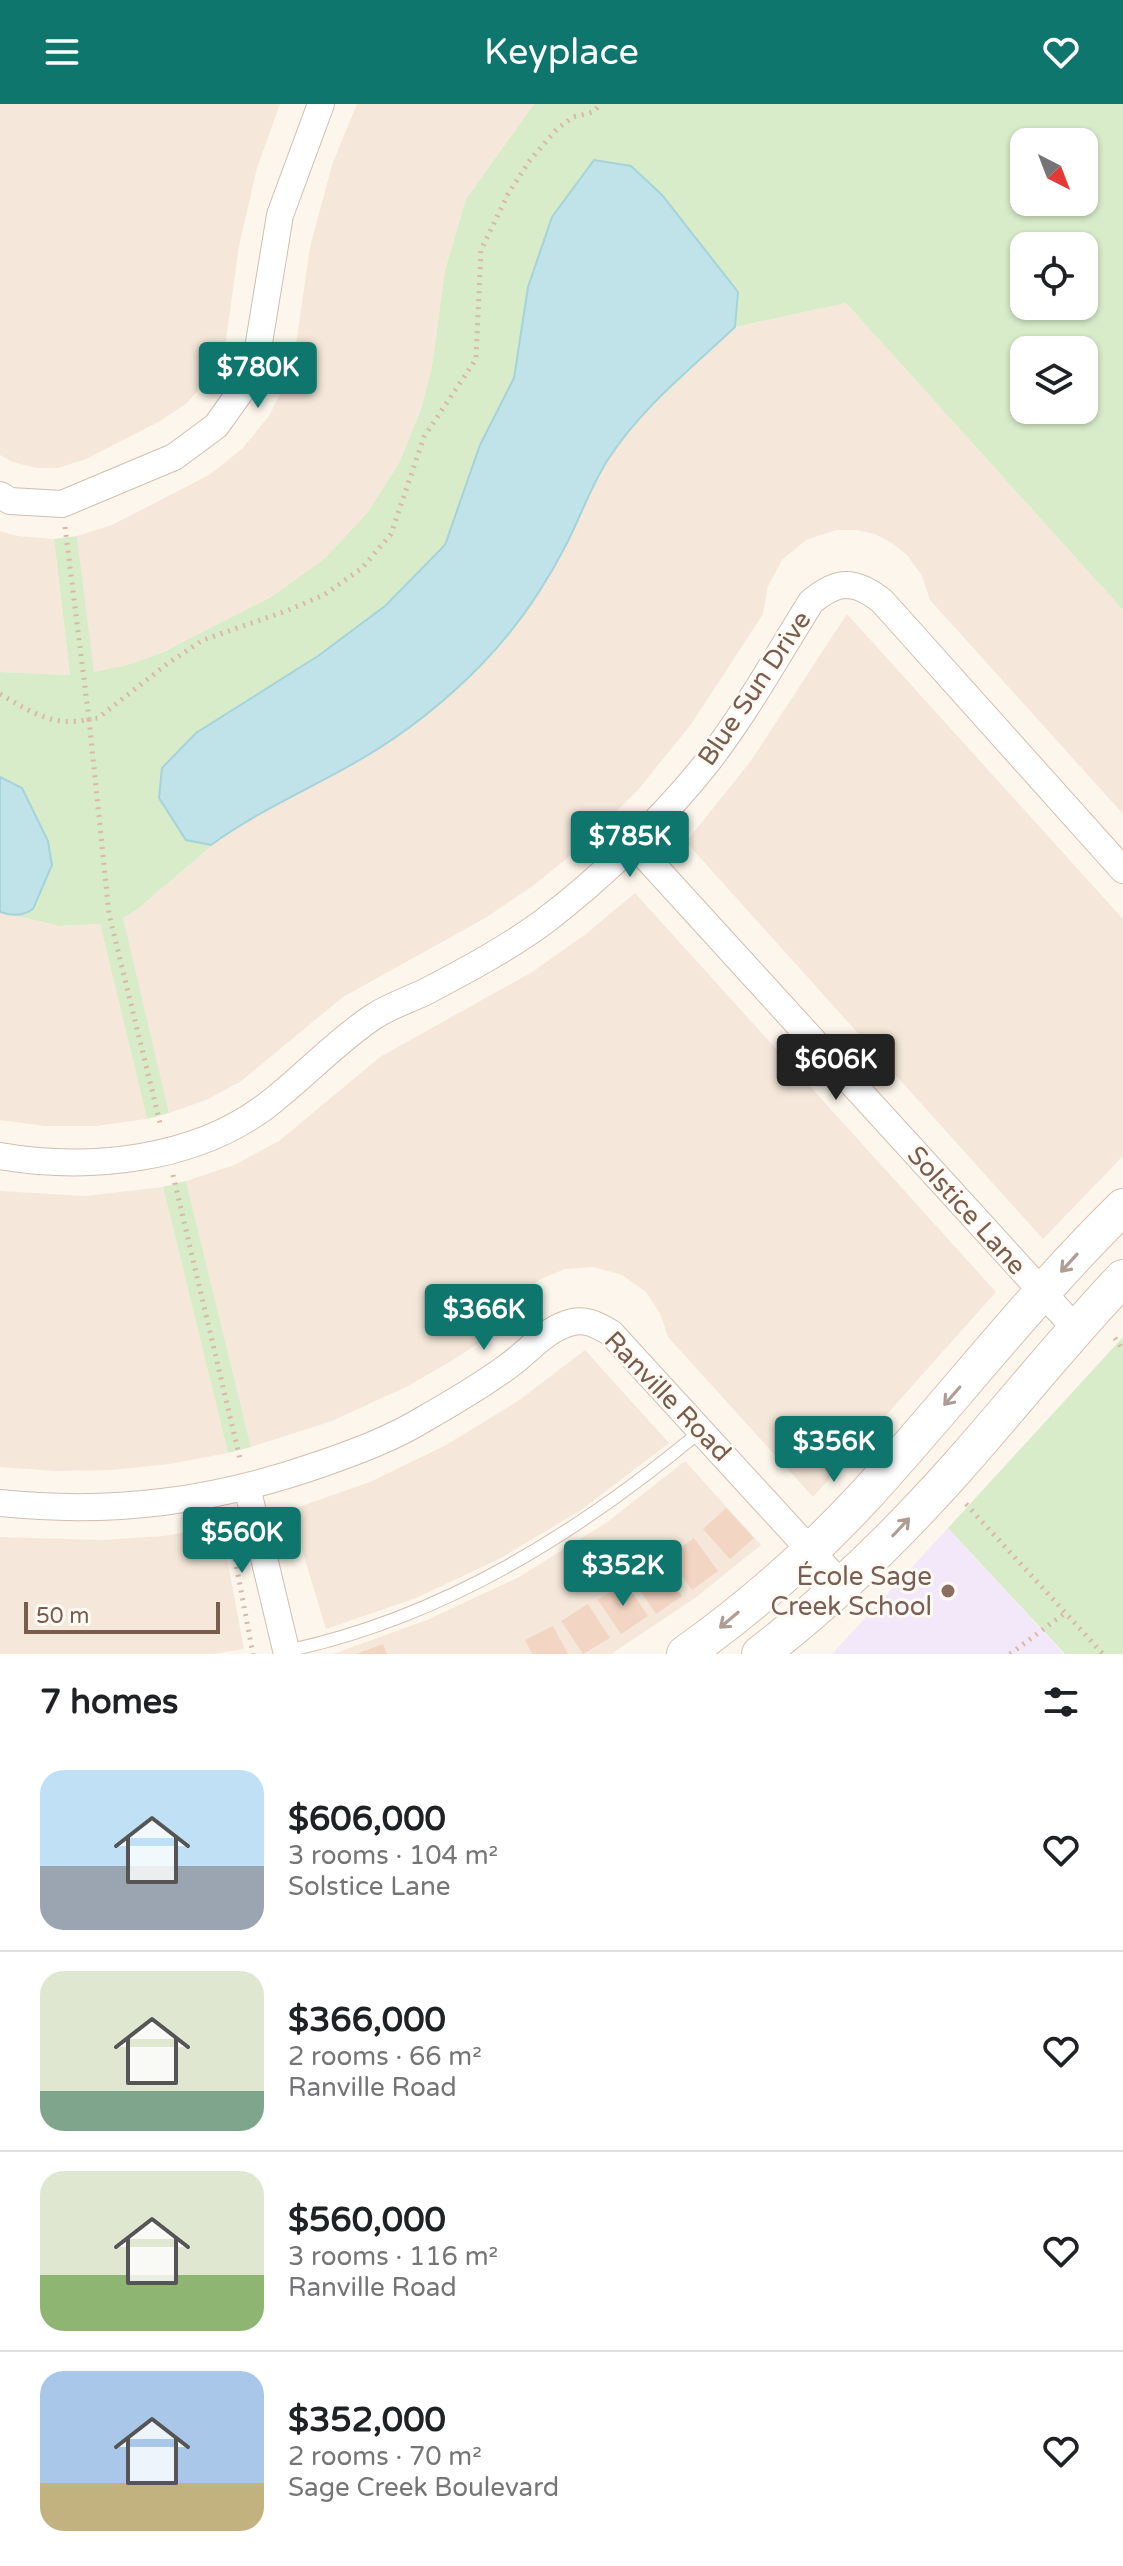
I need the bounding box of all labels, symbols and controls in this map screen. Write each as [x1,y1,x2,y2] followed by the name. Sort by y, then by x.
[40,30,84,74] icon: menu
[1039,30,1083,74] icon: heart
[484,31,639,74] text: Keyplace
[1010,128,1098,216] north arrow
[1010,128,1098,424] map controls
[1010,232,1098,320] button: locate
[1010,336,1098,424] button: layers
[202,342,314,410] pin: $780K
[217,352,299,383] text: $780K
[691,605,818,772] street label: Blue Sun Drive
[574,811,686,879] pin: $785K
[589,821,671,852] text: $785K
[780,1034,892,1102] pin: $606K
[795,1044,877,1075] text: $606K
[901,1140,1032,1281] street label: Solstice Lane
[1059,1253,1078,1273] one-way arrow
[428,1284,540,1352] pin: $366K
[443,1294,525,1325] text: $366K
[598,1325,737,1468] street label: Ranville Road
[943,1385,961,1406] one-way arrow
[778,1416,890,1484] pin: $356K
[793,1426,875,1457] text: $356K
[186,1507,298,1575] pin: $560K
[201,1517,283,1548] text: $560K
[892,1517,911,1537] one-way arrow
[567,1540,679,1608] pin: $352K
[582,1550,664,1581] text: $352K
[770,1561,932,1622] place label: École Sage Creek School
[939,1582,957,1600] marker: École Sage Creek School
[24,1598,220,1634] scale bar
[36,1603,90,1629] text: 50 m
[720,1611,740,1629] one-way arrow
[1039,1680,1083,1724] icon: filters
[40,1682,178,1723] text: 7 homes
[288,1799,446,1840] text: $606,000
[104,1802,200,1898] icon: home
[1039,1828,1083,1872] icon: heart
[288,1840,498,1871] text: 3 rooms · 104 m²
[288,1871,450,1902] text: Solstice Lane
[288,2000,446,2041] text: $366,000
[104,2003,200,2099] icon: home
[1039,2029,1083,2073] icon: heart
[288,2041,482,2072] text: 2 rooms · 66 m²
[288,2072,457,2103] text: Ranville Road
[288,2200,446,2241] text: $560,000
[104,2203,200,2299] icon: home
[1039,2229,1083,2273] icon: heart
[288,2241,498,2272] text: 3 rooms · 116 m²
[288,2272,457,2303] text: Ranville Road
[288,2400,446,2441] text: $352,000
[104,2403,200,2499] icon: home
[1039,2429,1083,2473] icon: heart
[288,2441,482,2472] text: 2 rooms · 70 m²
[288,2472,559,2503] text: Sage Creek Boulevard

